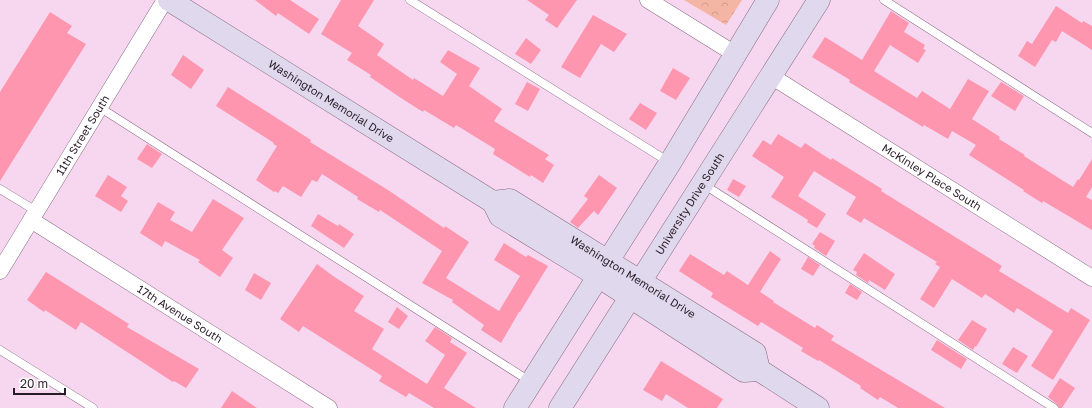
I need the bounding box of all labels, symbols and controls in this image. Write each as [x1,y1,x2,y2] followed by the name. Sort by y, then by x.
[266,57,396,145] street label: Washington Memorial Drive
[53,92,112,177] street label: 11th Street South
[880,141,984,213] street label: McKinley Place South
[652,150,726,257] street label: University Drive South
[568,232,698,320] street label: Washington Memorial Drive
[135,282,225,345] street label: 17th Avenue South
[14,370,65,396] scale bar
[20,376,48,391] text: 20 m

